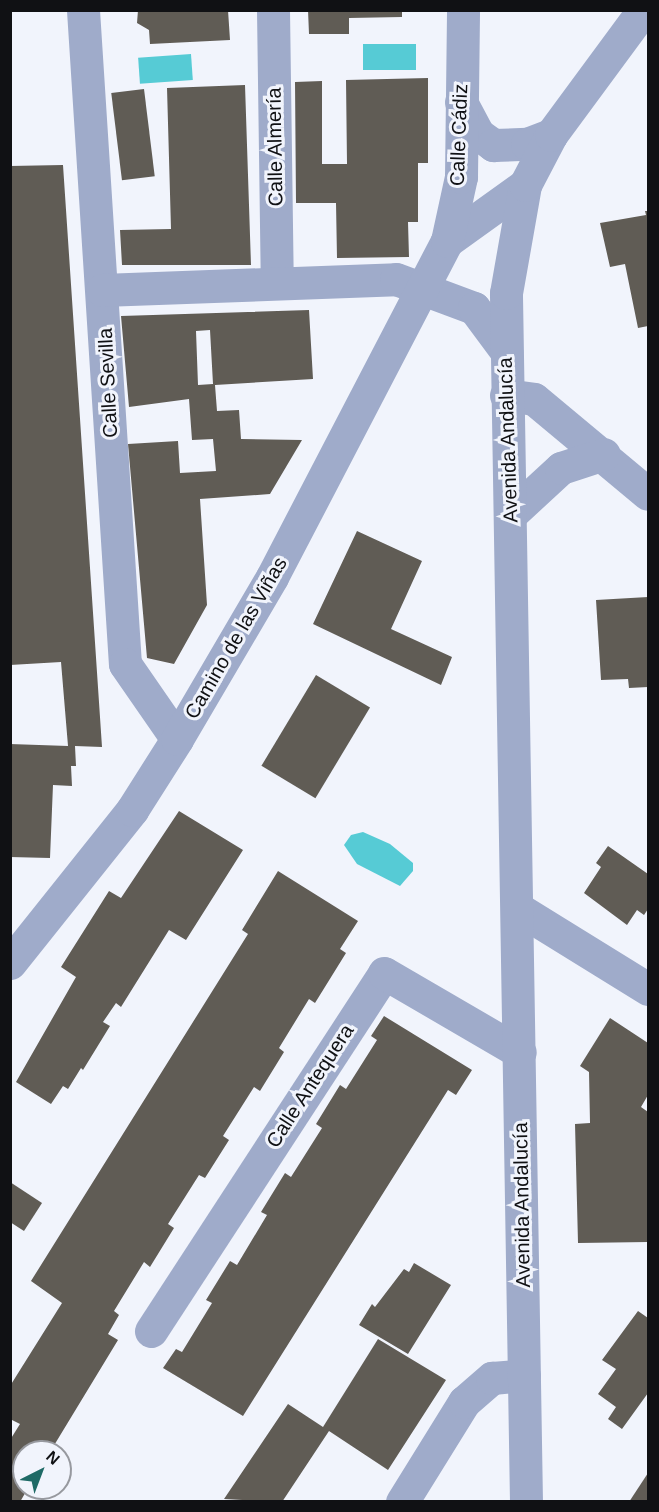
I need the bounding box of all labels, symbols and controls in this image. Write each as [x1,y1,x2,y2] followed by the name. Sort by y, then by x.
[445,83,473,187] street label: Calle Cádiz
[262,87,288,207] street label: Calle Almería
[93,327,123,439] street label: Calle Sevilla
[493,356,523,524] street label: Avenida Andalucía
[180,553,292,723] street label: Camino de las Viñas
[261,1019,359,1153] street label: Calle Antequera
[509,1122,535,1288] street label: Avenida Andalucía
[12,1440,72,1500] north arrow
[43,1448,63,1468] text: N

